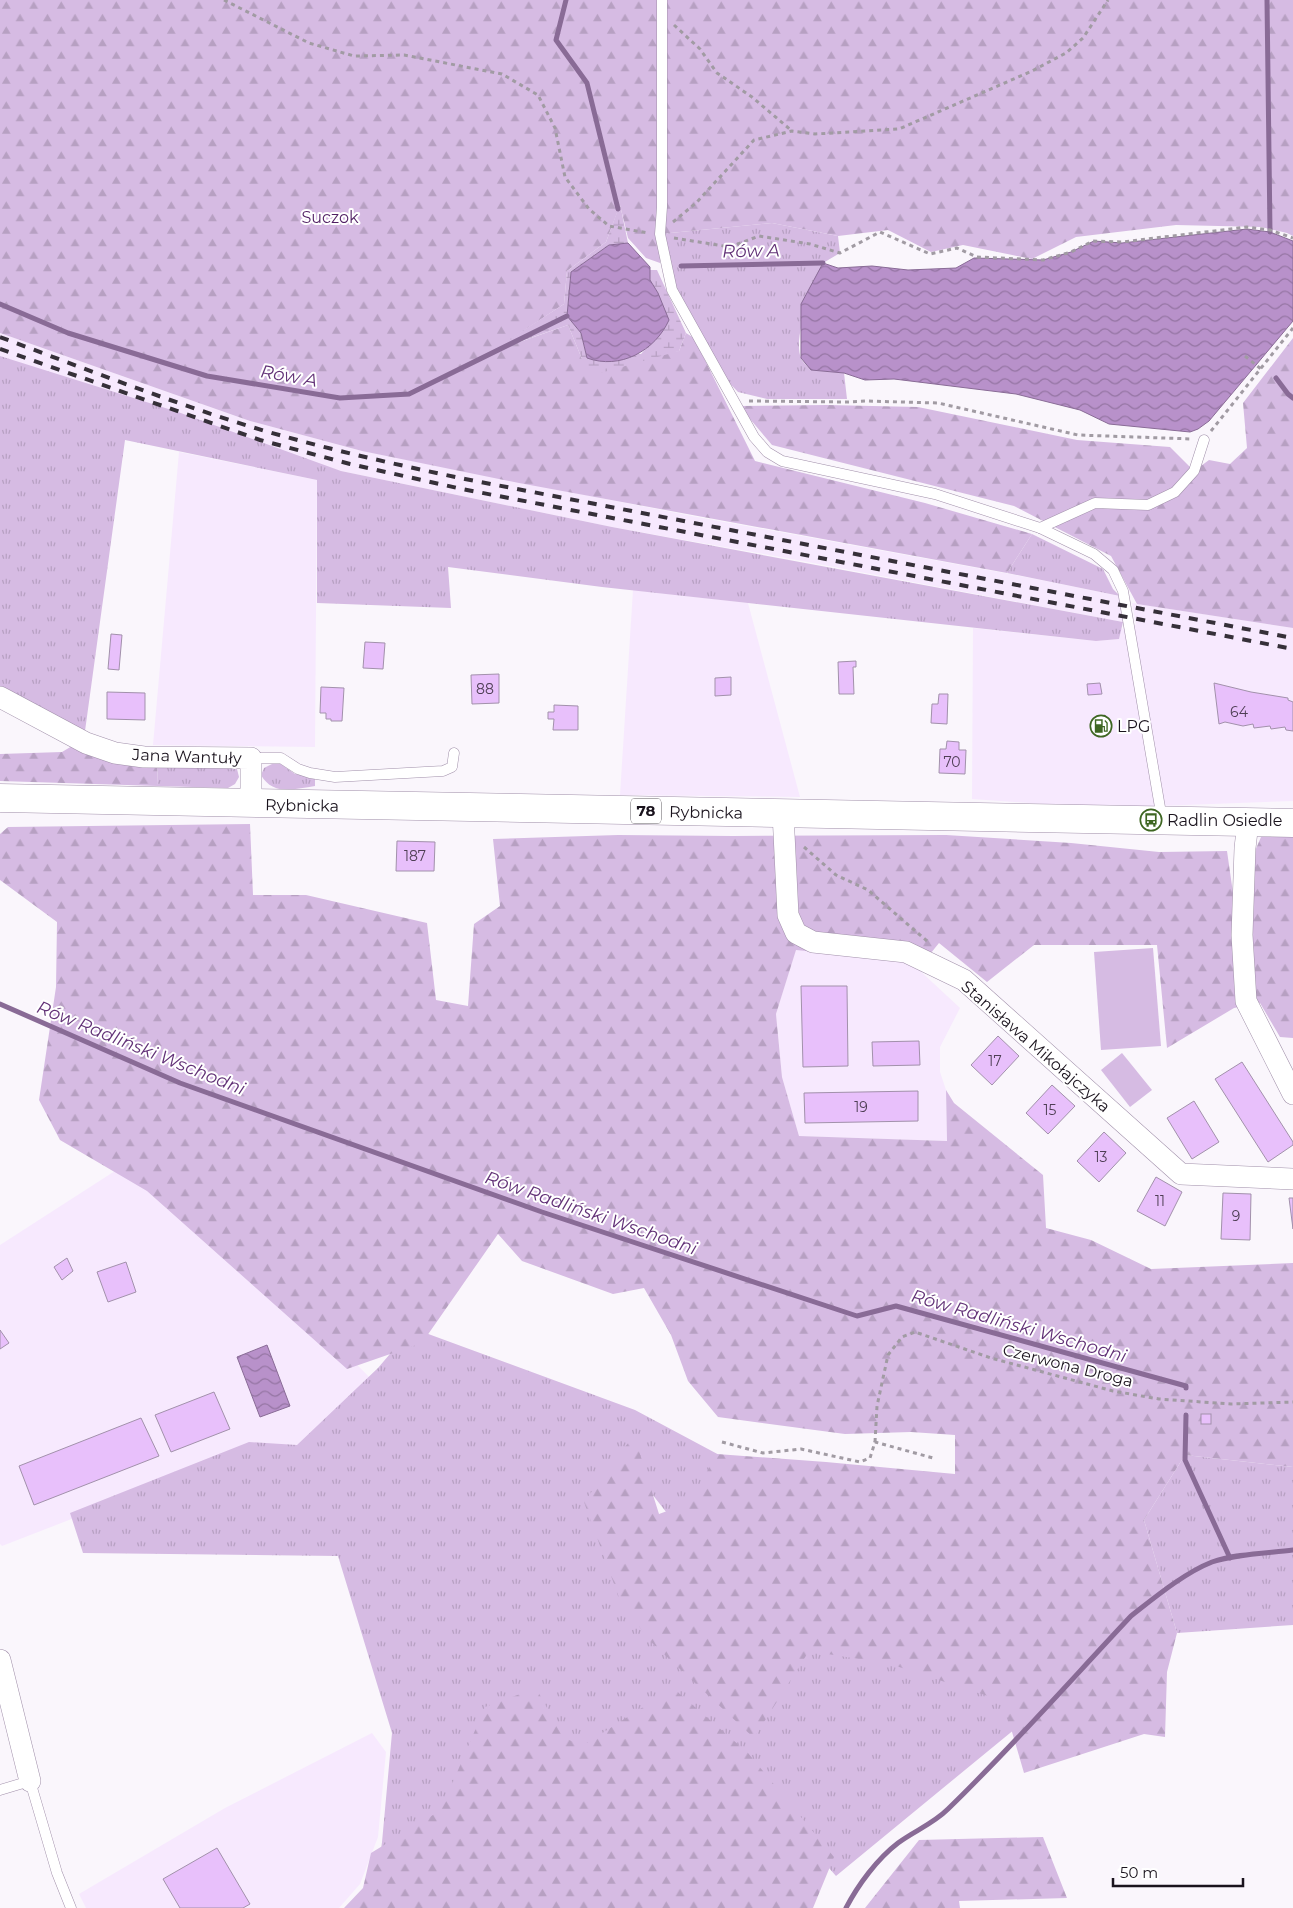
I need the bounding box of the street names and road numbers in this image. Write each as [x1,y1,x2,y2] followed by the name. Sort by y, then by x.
[131,745,242,768] street label: Jana Wantuły
[265,795,339,816] street label: Rybnicka
[631,798,661,824] road number: 78
[669,802,743,823] street label: Rybnicka
[957,977,1114,1116] street label: Stanisława Mikołajczyka
[1001,1340,1135,1391] street label: Czerwona Droga

